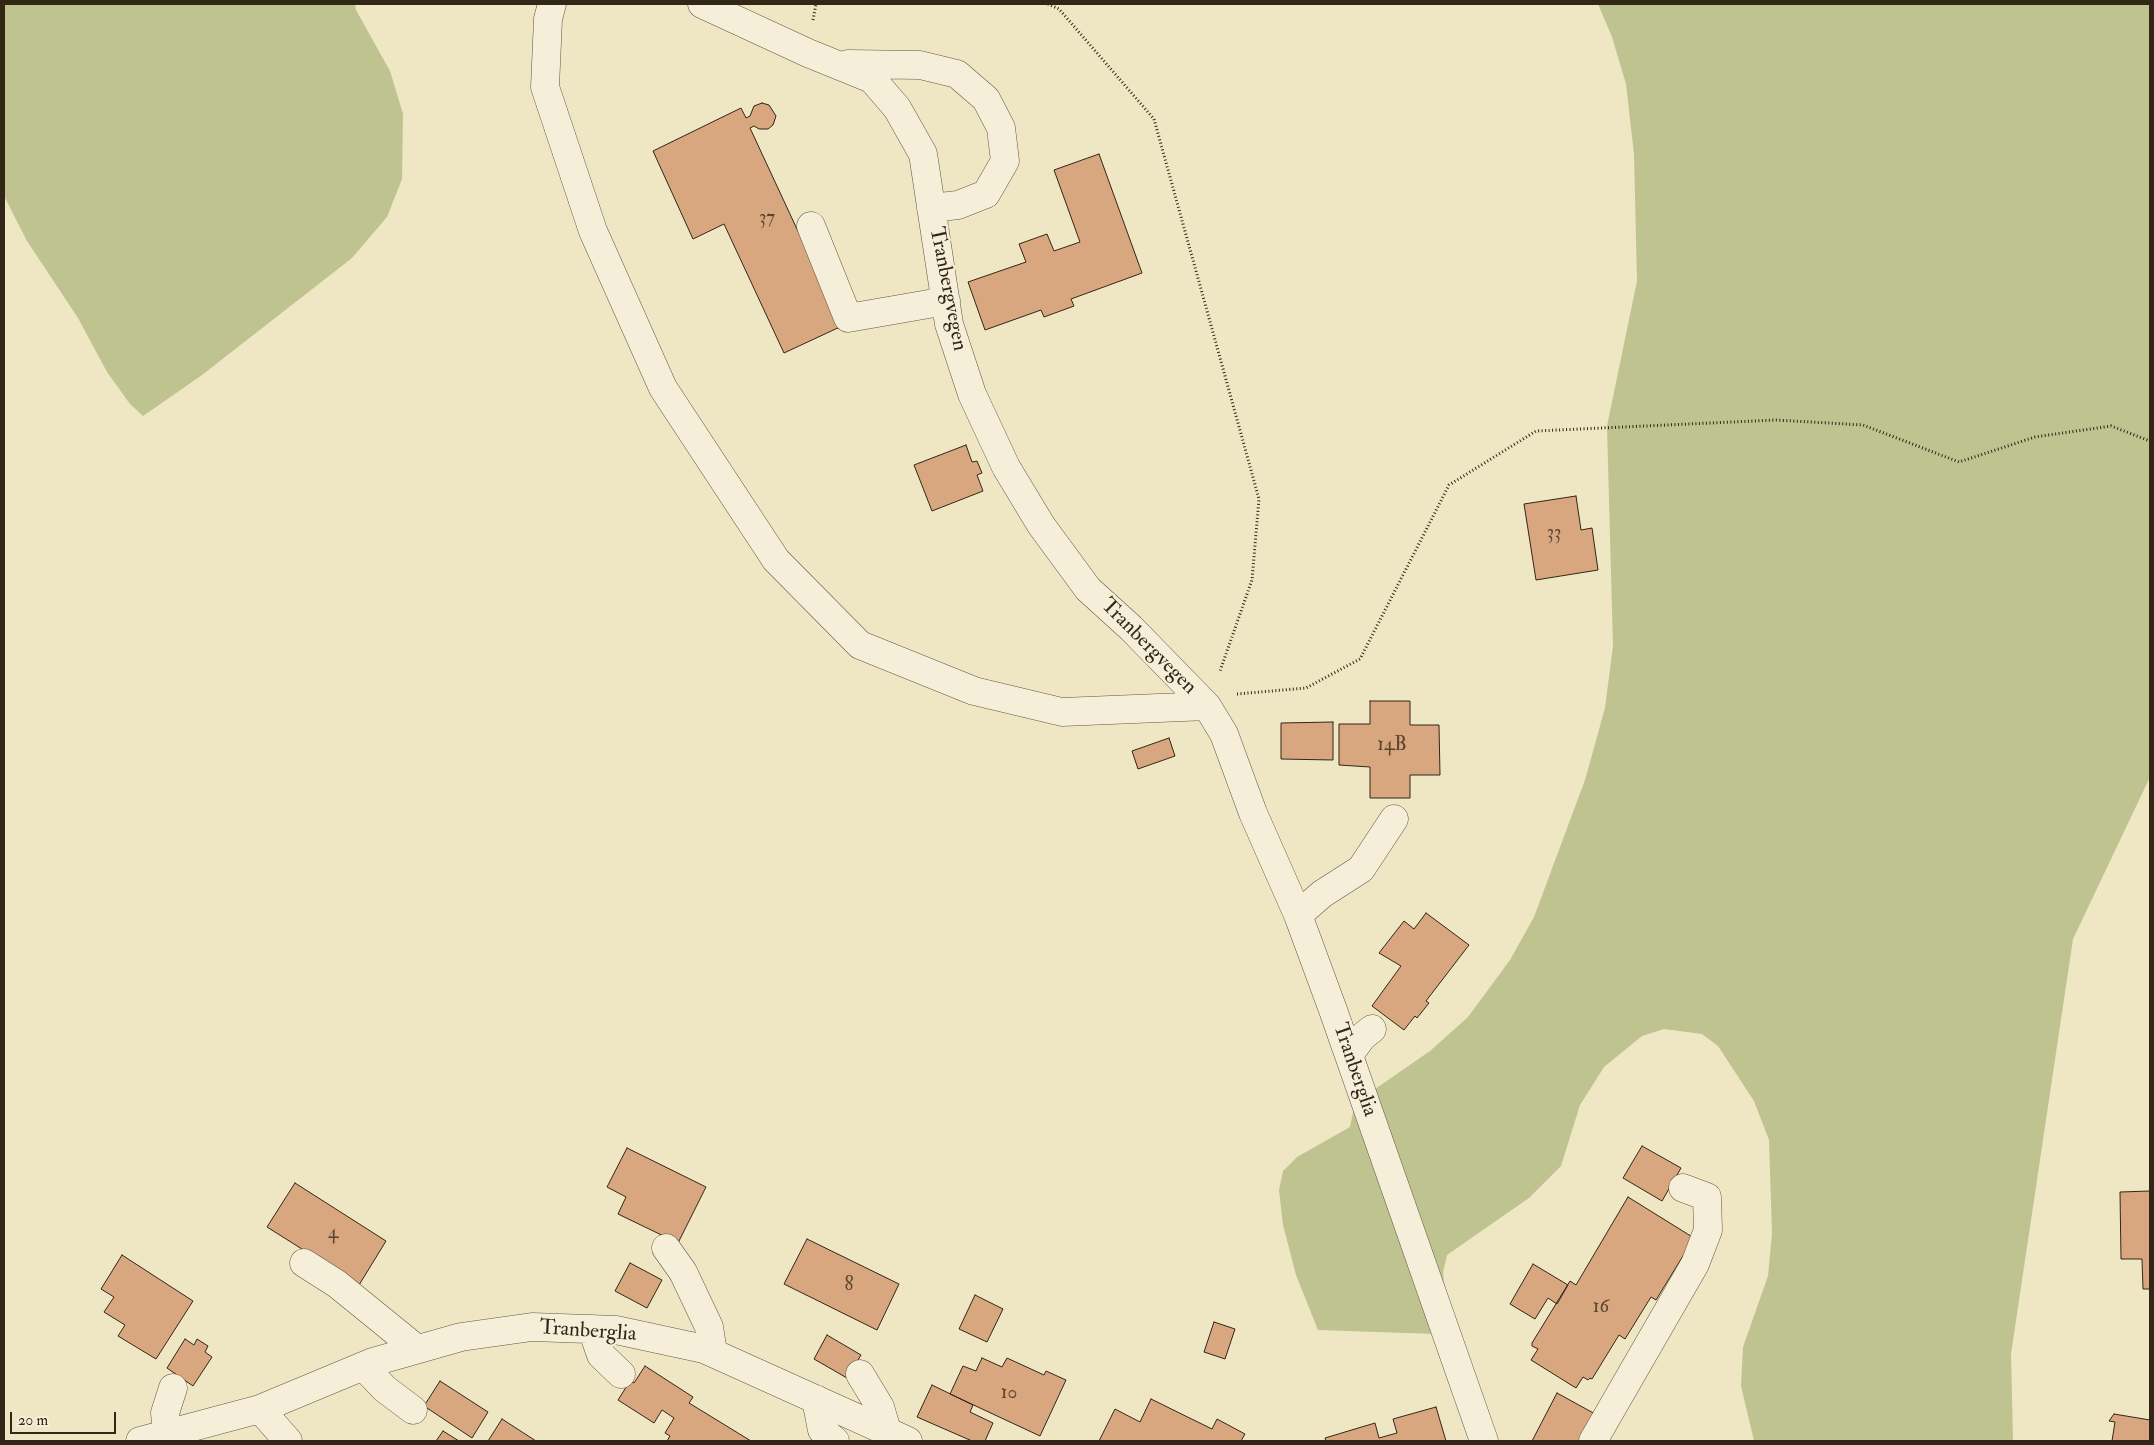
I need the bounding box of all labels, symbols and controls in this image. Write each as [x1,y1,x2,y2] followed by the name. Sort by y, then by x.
[759,208,775,230] house number: 37
[923,225,971,353] street label: Tranbergvegen
[1547,523,1561,545] house number: 33
[1095,594,1201,700] street label: Tranbergvegen
[1377,735,1407,757] house number: 14B
[1326,1020,1382,1120] street label: Tranberglia
[328,1223,338,1245] house number: 4
[845,1275,853,1297] house number: 8
[1593,1297,1609,1319] house number: 16
[539,1316,637,1348] street label: Tranberglia
[1001,1383,1017,1405] house number: 10
[12,1402,119,1434] scale bar
[18,1411,48,1430] text: 20 m

